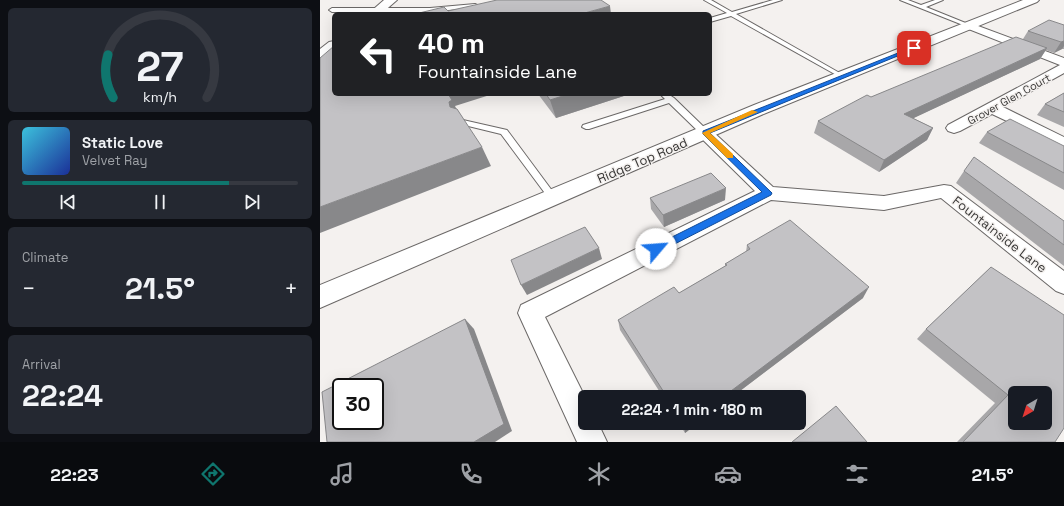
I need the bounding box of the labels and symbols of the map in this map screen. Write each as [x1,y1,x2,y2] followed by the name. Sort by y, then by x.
[897,31,931,65] pin
[965,70,1053,128] street label: Grover Glen Court
[594,134,690,187] street label: Ridge Top Road
[949,192,1050,276] street label: Fountainside Lane
[635,228,677,270] position arrow
[332,378,384,430] speed limit sign: 30
[1008,386,1052,430] north arrow

